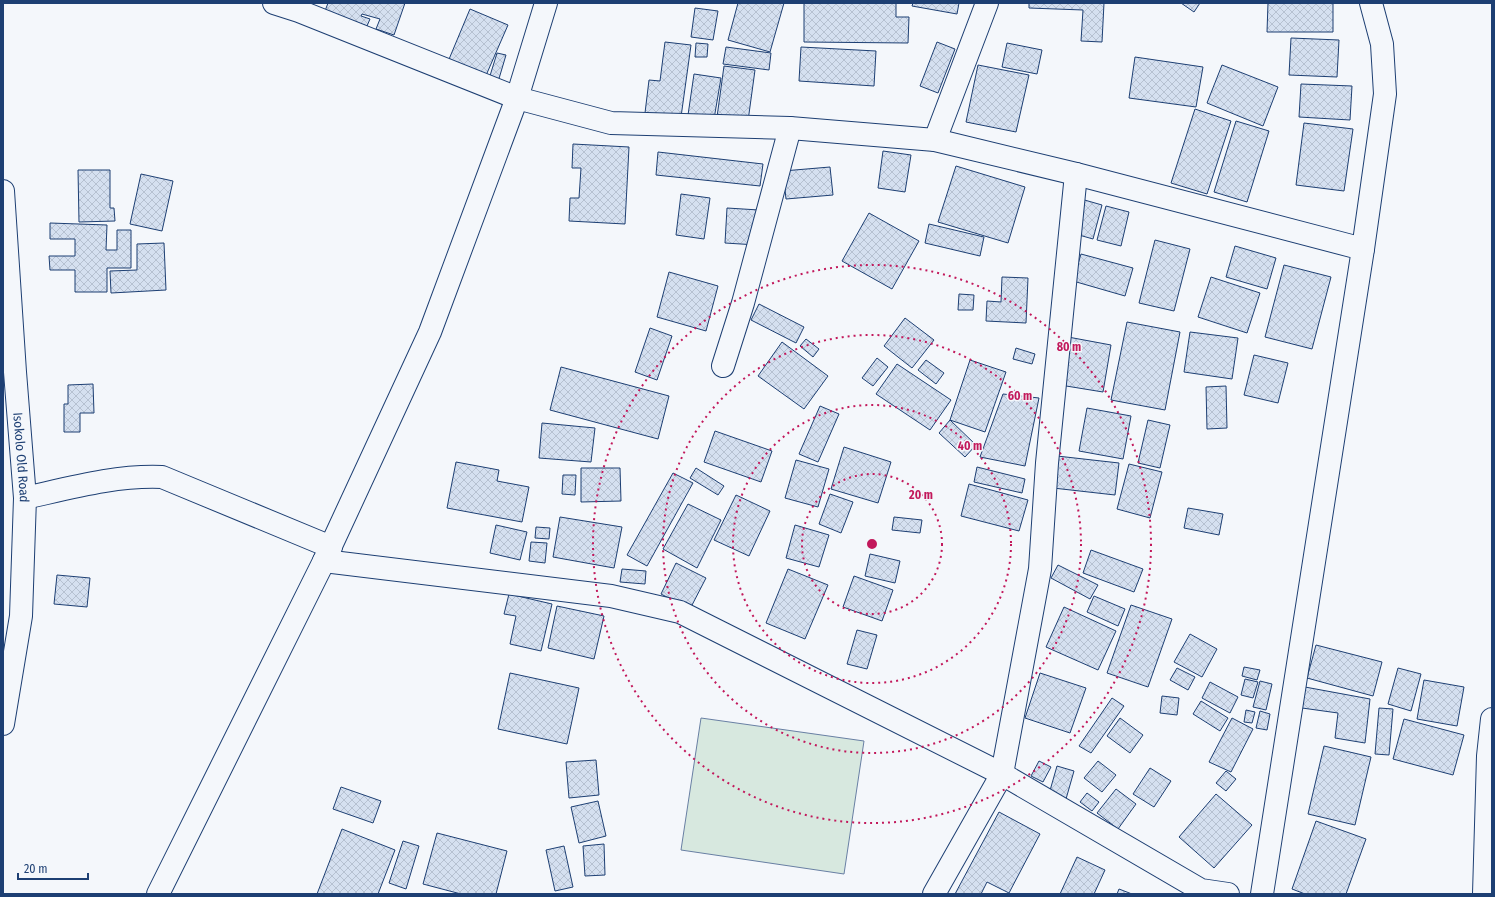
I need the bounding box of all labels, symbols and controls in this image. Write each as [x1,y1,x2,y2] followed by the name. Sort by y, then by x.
[1057,340,1081,354] text: 80 m
[1008,389,1032,403] text: 60 m
[11,412,33,503] street label: Isokolo Old Road
[958,439,982,453] text: 40 m
[908,488,933,502] text: 20 m
[865,537,879,551] centre of rings
[18,855,88,881] scale bar
[24,862,48,876] text: 20 m

